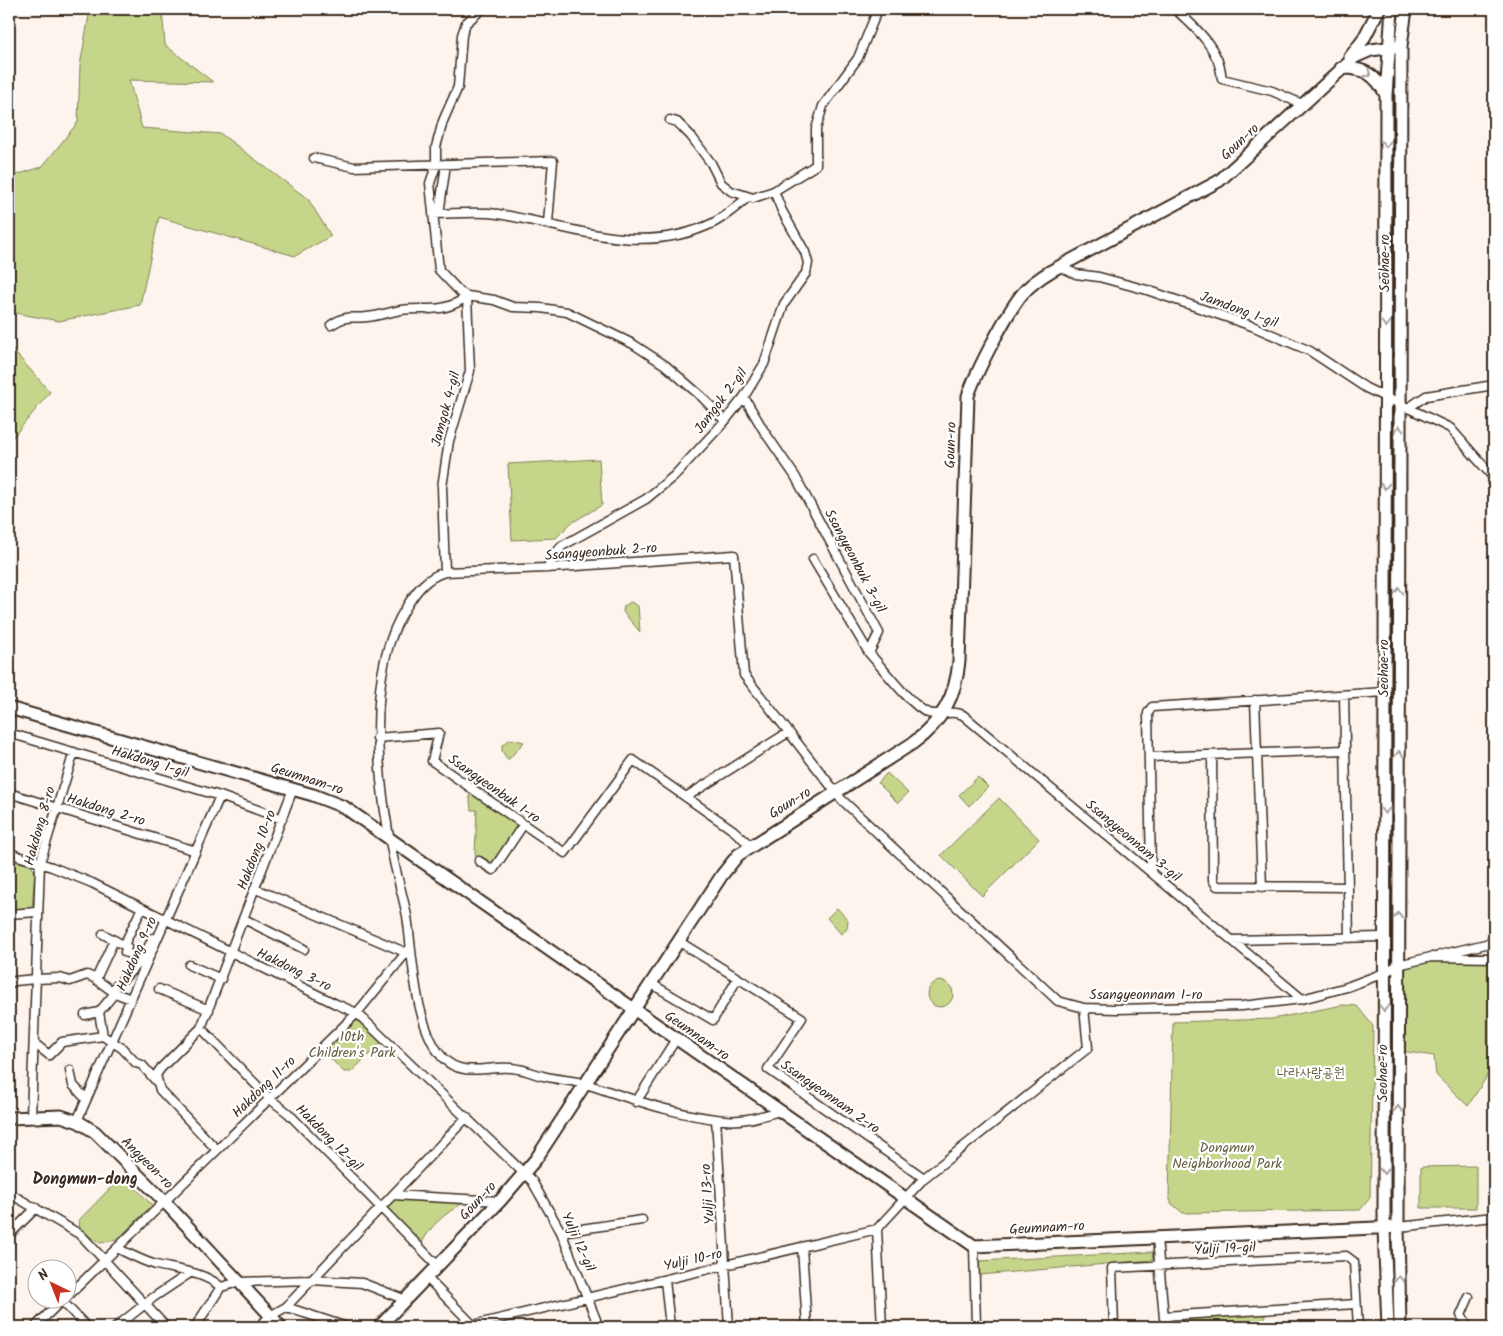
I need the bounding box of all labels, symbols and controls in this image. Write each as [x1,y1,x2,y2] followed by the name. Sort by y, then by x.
[1362,68,1372,77] one-way arrow
[1215,118,1265,166] street label: Goun-ro
[1381,140,1391,148] one-way arrow
[1374,234,1396,292] street label: Seohae-ro
[1197,286,1282,334] street label: Jamdong 1-gil
[1381,320,1391,328] one-way arrow
[689,363,753,439] street label: Jamgok 2-gil
[425,368,467,449] street label: Jamgok 4-gil
[939,421,963,469] street label: Goun-ro
[1394,424,1404,432] one-way arrow
[1380,483,1390,491] one-way arrow
[818,505,892,617] street label: Ssangyeonbuk 3-gil
[544,537,658,567] street label: Ssangyeonbuk 2-ro
[1394,587,1404,594] one-way arrow
[1373,639,1395,697] street label: Seohae-ro
[109,740,192,784] street label: Hakdong 1-gil
[443,749,545,829] street label: Ssangyeonbuk 1-ro
[1393,749,1404,757] one-way arrow
[268,757,346,801] street label: Geumnam-ro
[764,781,816,825] street label: Goun-ro
[18,784,62,868] street label: Hakdong 8-ro
[64,788,148,832] street label: Hakdong 2-ro
[1080,794,1186,888] street label: Ssangyeonnam 3-gil
[232,807,282,893] street label: Hakdong 10-ro
[1380,807,1390,815] one-way arrow
[1393,912,1403,920] one-way arrow
[111,913,163,995] street label: Hakdong 9-ro
[253,942,335,998] street label: Hakdong 3-ro
[1089,984,1203,1006] street label: Ssangyeonnam 1-ro
[1379,1004,1389,1012] one-way arrow
[660,1005,734,1067] street label: Geumnam-ro
[308,1026,396,1064] park label: 10th Children's Park
[1372,1044,1394,1102] street label: Seohae-ro
[227,1051,301,1123] street label: Hakdong 11-ro
[776,1054,884,1140] street label: Ssangyeonnam 2-ro
[1277,1062,1345,1084] park label: 나라사랑공원
[290,1099,368,1177] street label: Hakdong 12-gil
[1393,1104,1403,1112] one-way arrow
[116,1132,178,1194] street label: Angyeon-ro
[1172,1137,1282,1175] park label: Dongmun Neighborhood Park
[695,1163,721,1225] street label: Yulji 13-ro
[32,1167,138,1192] district label: Dongmun-dong
[1379,1167,1389,1175] one-way arrow
[454,1176,502,1226] street label: Goun-ro
[555,1209,601,1276] street label: Yulji 12-gil
[1009,1215,1085,1241] street label: Geumnam-ro
[1194,1236,1257,1262] street label: Yulji 19-gil
[662,1243,724,1277] street label: Yulji 10-ro
[28,1258,78,1308] north arrow
[33,1264,55,1286] text: N
[1394,1274,1404,1282] one-way arrow

